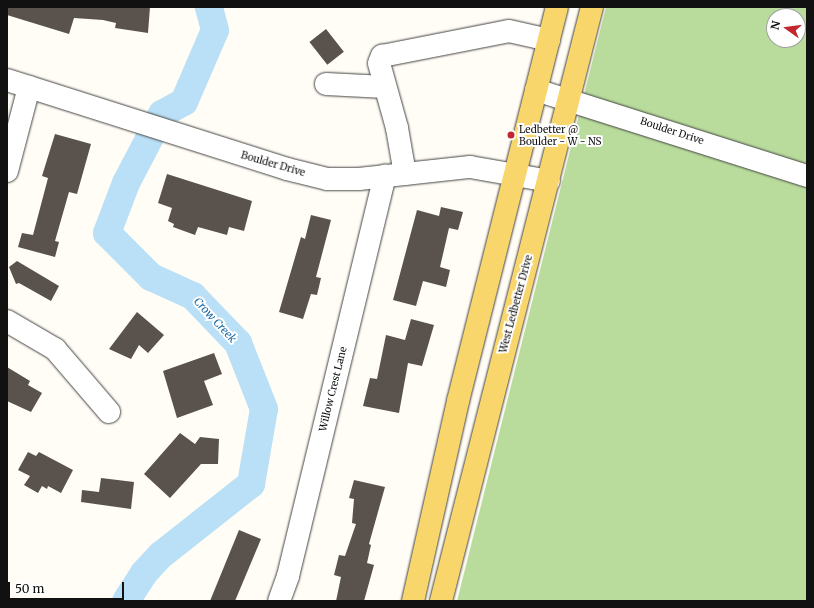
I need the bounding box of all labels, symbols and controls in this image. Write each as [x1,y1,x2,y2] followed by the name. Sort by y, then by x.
[766,8,806,48] north arrow
[767,19,783,31] text: N
[639,115,705,147] street label: Boulder Drive
[519,123,601,146] place label: Ledbetter @ Boulder - W - NS
[506,130,516,140] marker: Ledbetter @ Boulder - W - NS
[240,149,306,179] street label: Boulder Drive
[497,254,535,354] street label: West Ledbetter Drive
[191,295,239,345] water label: Crow Creek
[317,345,349,433] street label: Willow Crest Lane
[10,574,126,600] scale bar
[15,581,44,596] text: 50 m

